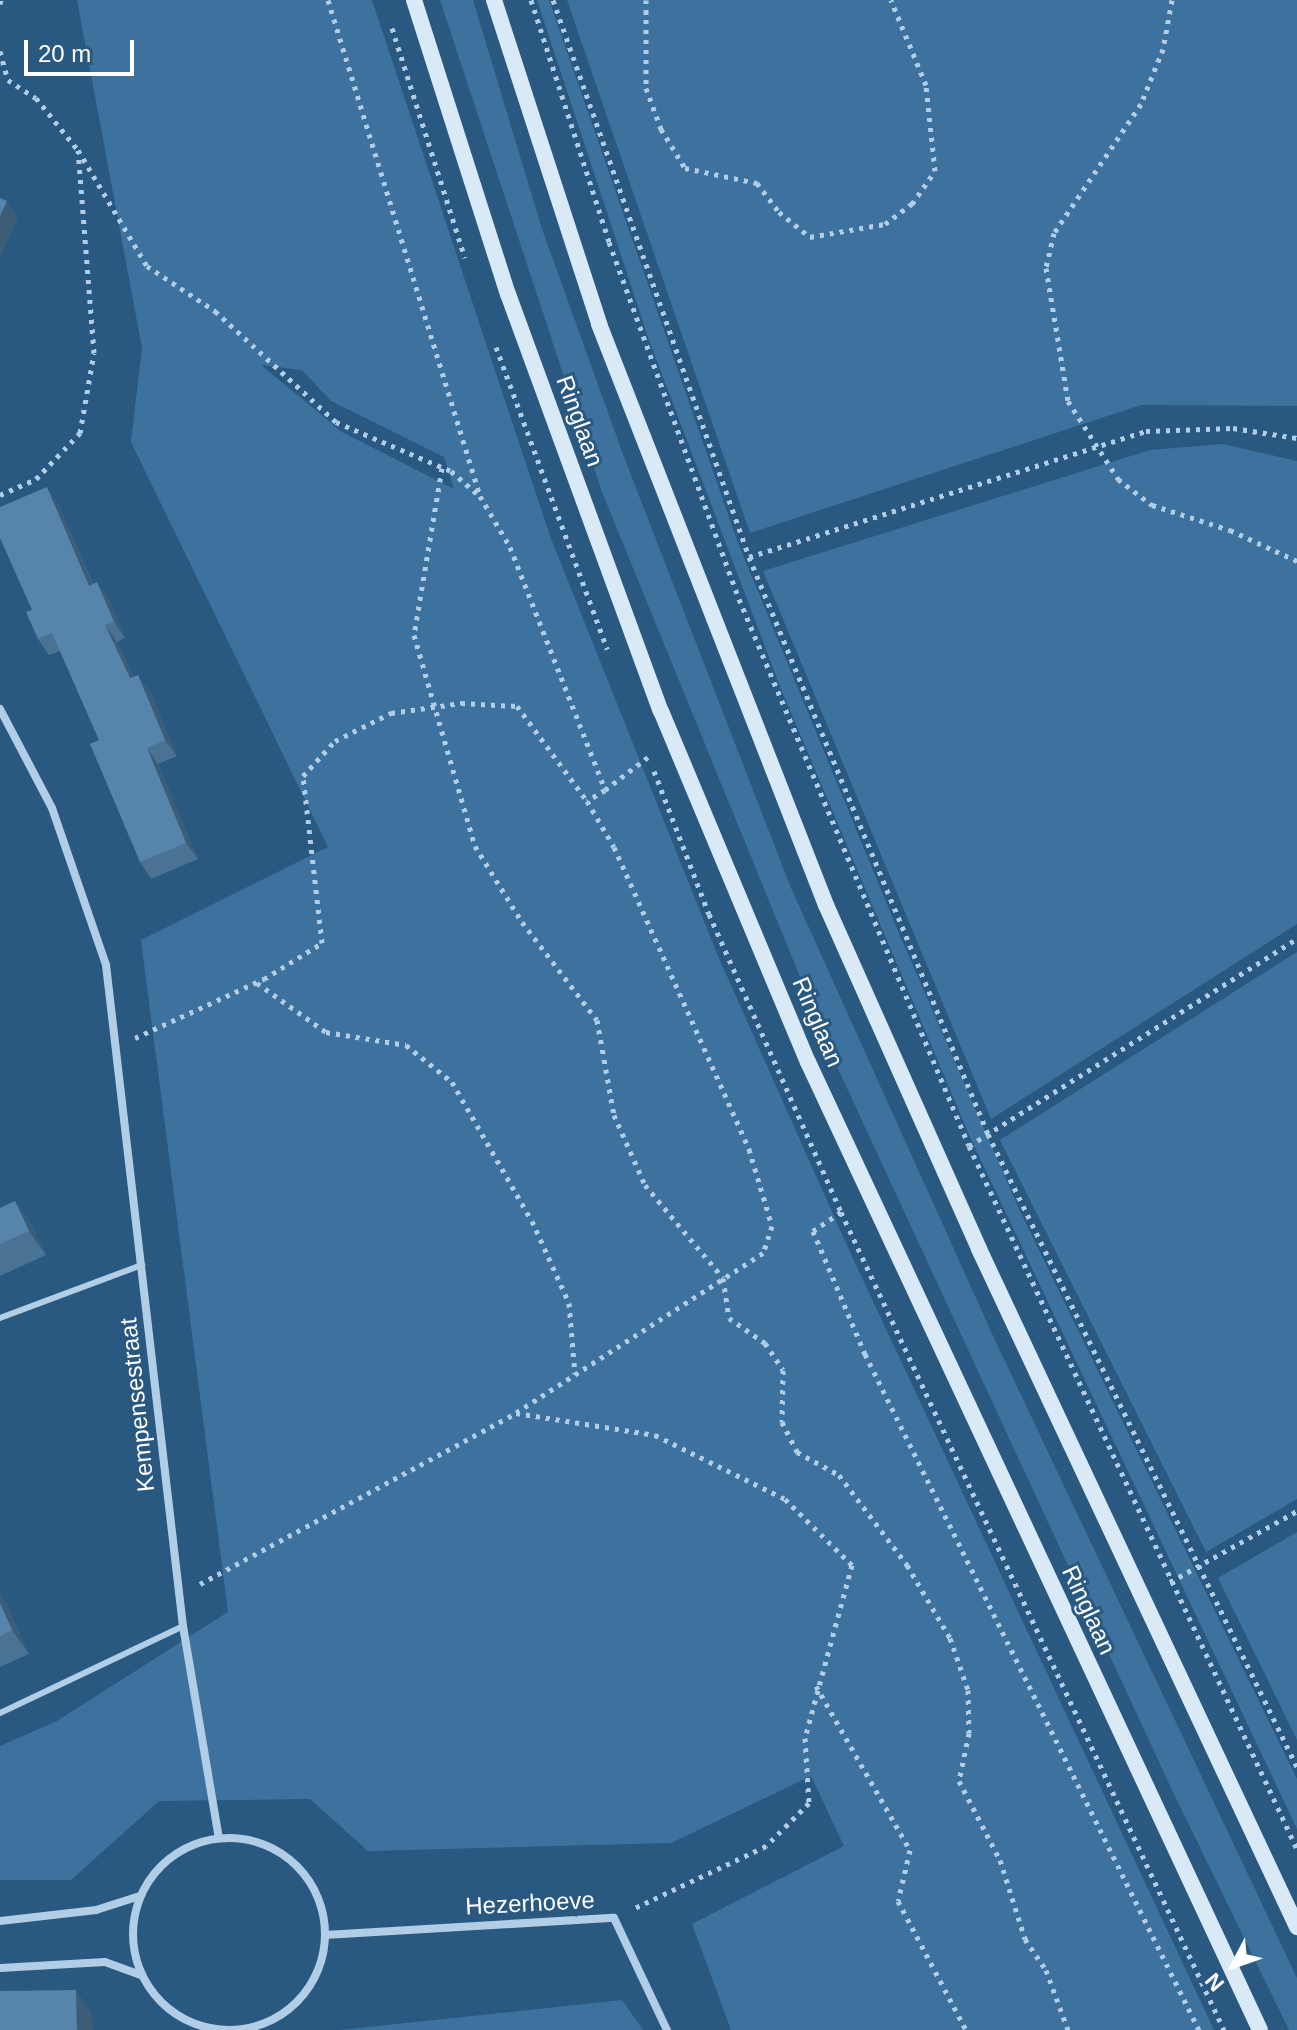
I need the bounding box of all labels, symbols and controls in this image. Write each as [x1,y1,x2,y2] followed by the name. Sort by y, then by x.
[28,24,138,74] scale bar
[38,40,91,67] text: 20 m
[550,372,610,470] street label: Ringlaan
[786,973,850,1071] street label: Ringlaan
[114,1317,160,1493] street label: Kempensestraat
[1056,1561,1122,1659] street label: Ringlaan
[465,1885,595,1921] street label: Hezerhoeve
[1193,1926,1273,2006] north arrow
[1200,1968,1229,1996] text: N

